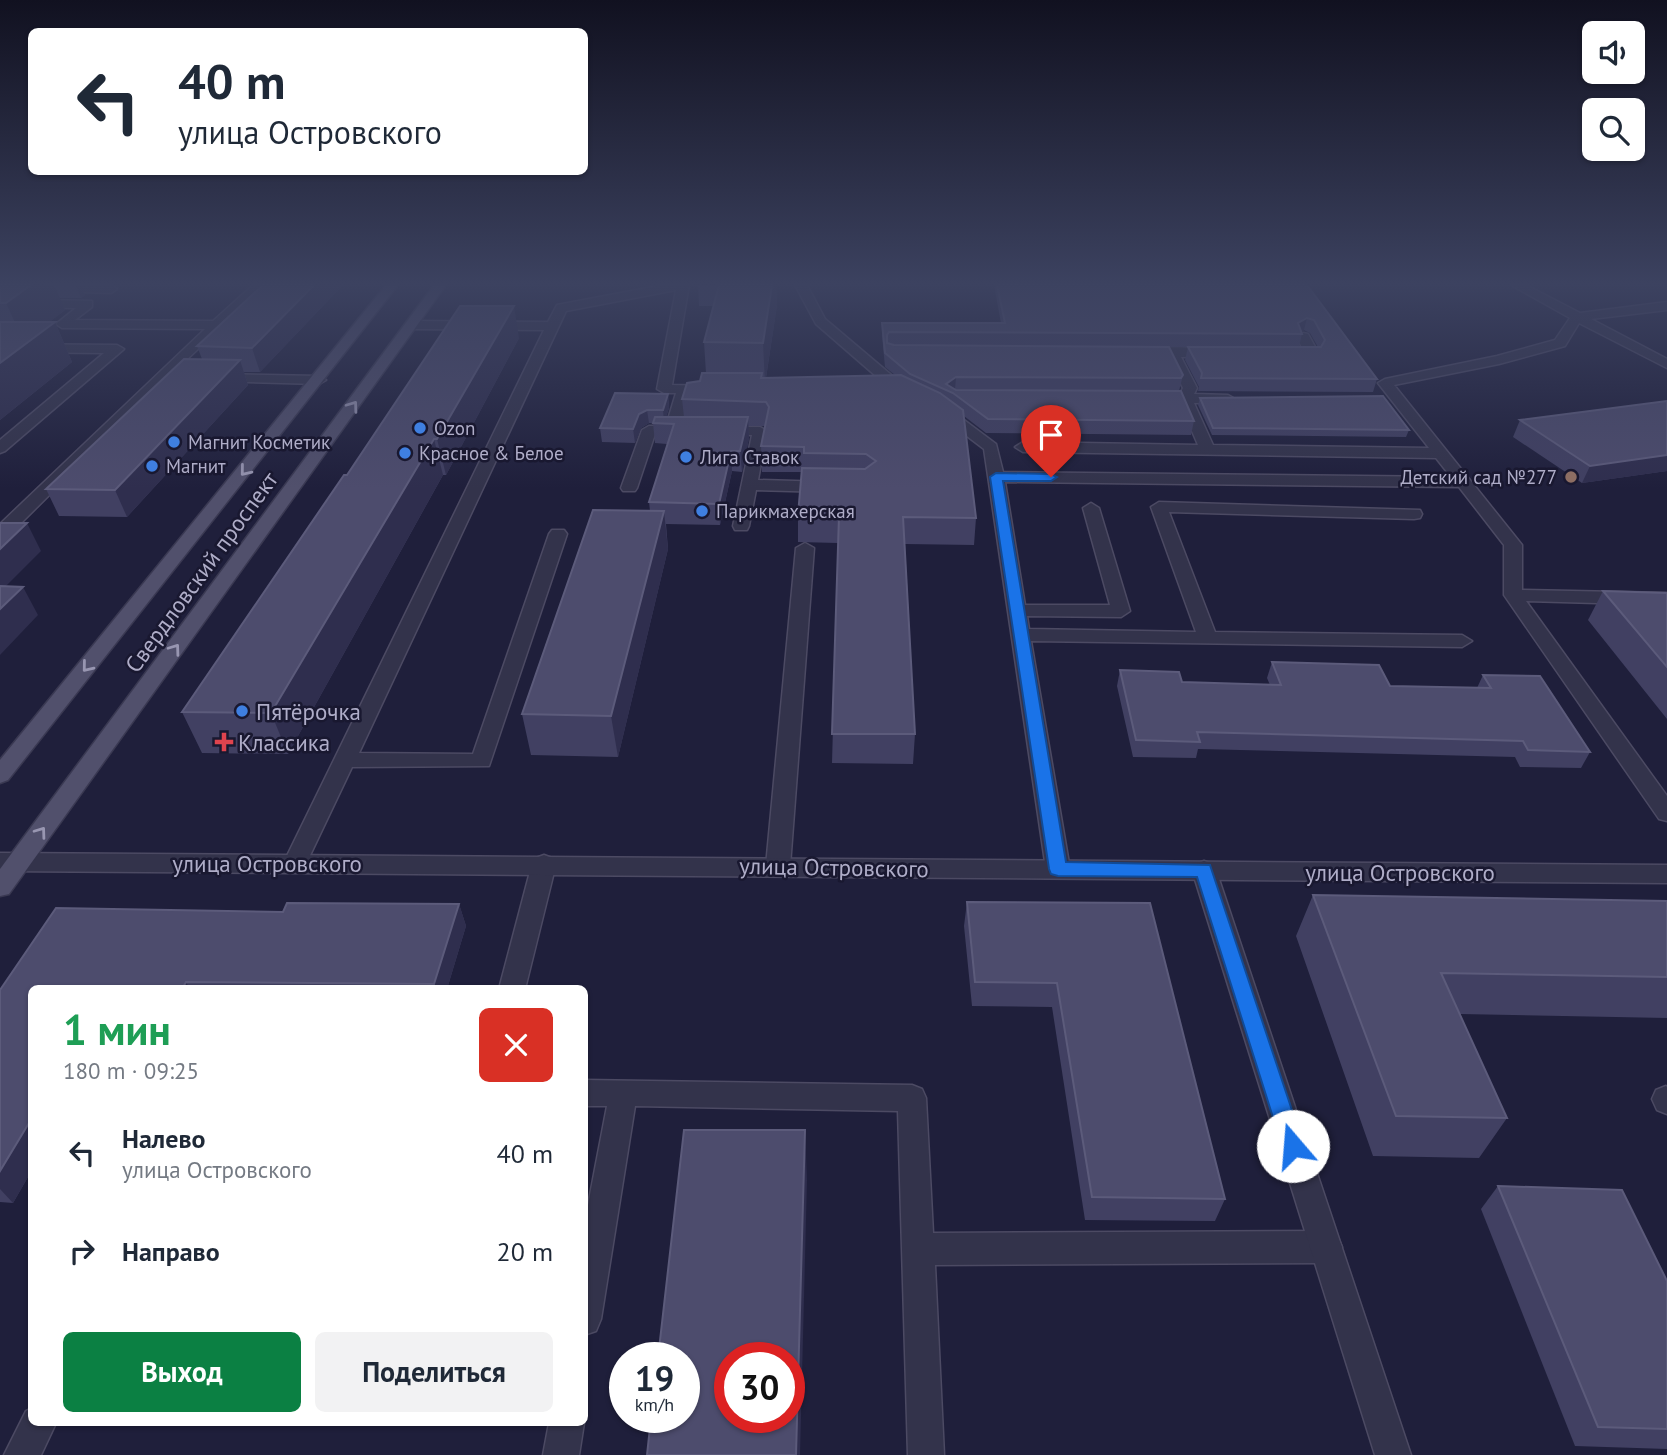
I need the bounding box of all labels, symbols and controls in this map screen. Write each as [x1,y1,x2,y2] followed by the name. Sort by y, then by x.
[1582,21,1645,161] map controls
[1582,21,1645,84] button: sound
[178,49,285,113] text: 40 m
[63,56,154,147] icon: left
[1582,98,1645,161] button: search
[178,111,442,153] text: улица Островского
[345,402,358,414] one-way arrow
[1021,405,1081,477] pin
[434,416,475,440] place label: Ozon
[1032,416,1070,454] icon: arrive
[412,420,428,436] marker: Ozon
[188,430,330,454] place label: Магнит Косметик
[166,434,182,450] marker: Магнит Косметик
[419,441,564,465] place label: Красное & Белое
[397,445,413,461] marker: Красное & Белое
[699,445,799,469] place label: Лига Ставок
[678,449,694,465] marker: Лига Ставок
[166,454,226,478] place label: Магнит
[144,458,160,474] marker: Магнит
[241,463,253,476] one-way arrow
[118,465,284,678] street label: Свердловский проспект
[1400,465,1557,489] place label: Детский сад №277
[1563,469,1579,485] marker: Детский сад №277
[716,499,855,523] place label: Парикмахерская
[694,503,710,519] marker: Парикмахерская
[167,644,179,657] one-way arrow
[83,659,95,672] one-way arrow
[256,697,361,726] place label: Пятёрочка
[234,703,250,719] marker: Пятёрочка
[238,728,330,757] place label: Классика
[216,734,232,750] marker: Классика
[32,828,45,840] one-way arrow
[172,849,362,878] street label: улица Островского
[739,851,929,883] street label: улица Островского
[1305,858,1495,887] street label: улица Островского
[63,1002,171,1057] text: 1 мин
[479,1008,553,1082] button: close
[63,1056,199,1085] text: 180 m · 09:25
[1256,1109,1330,1183] position arrow
[122,1122,206,1155] text: Налево
[63,1134,101,1172] icon: left
[497,1137,553,1170] text: 40 m
[122,1155,312,1184] text: улица Островского
[63,1232,101,1270] icon: right
[122,1235,220,1268] text: Направо
[497,1235,553,1268] text: 20 m
[63,1332,301,1412] button: Выход
[315,1332,553,1412] button: Поделиться
[714,1342,805,1433] speed limit sign: 30
[635,1355,674,1401] text: 19
[635,1393,674,1416] text: km/h

